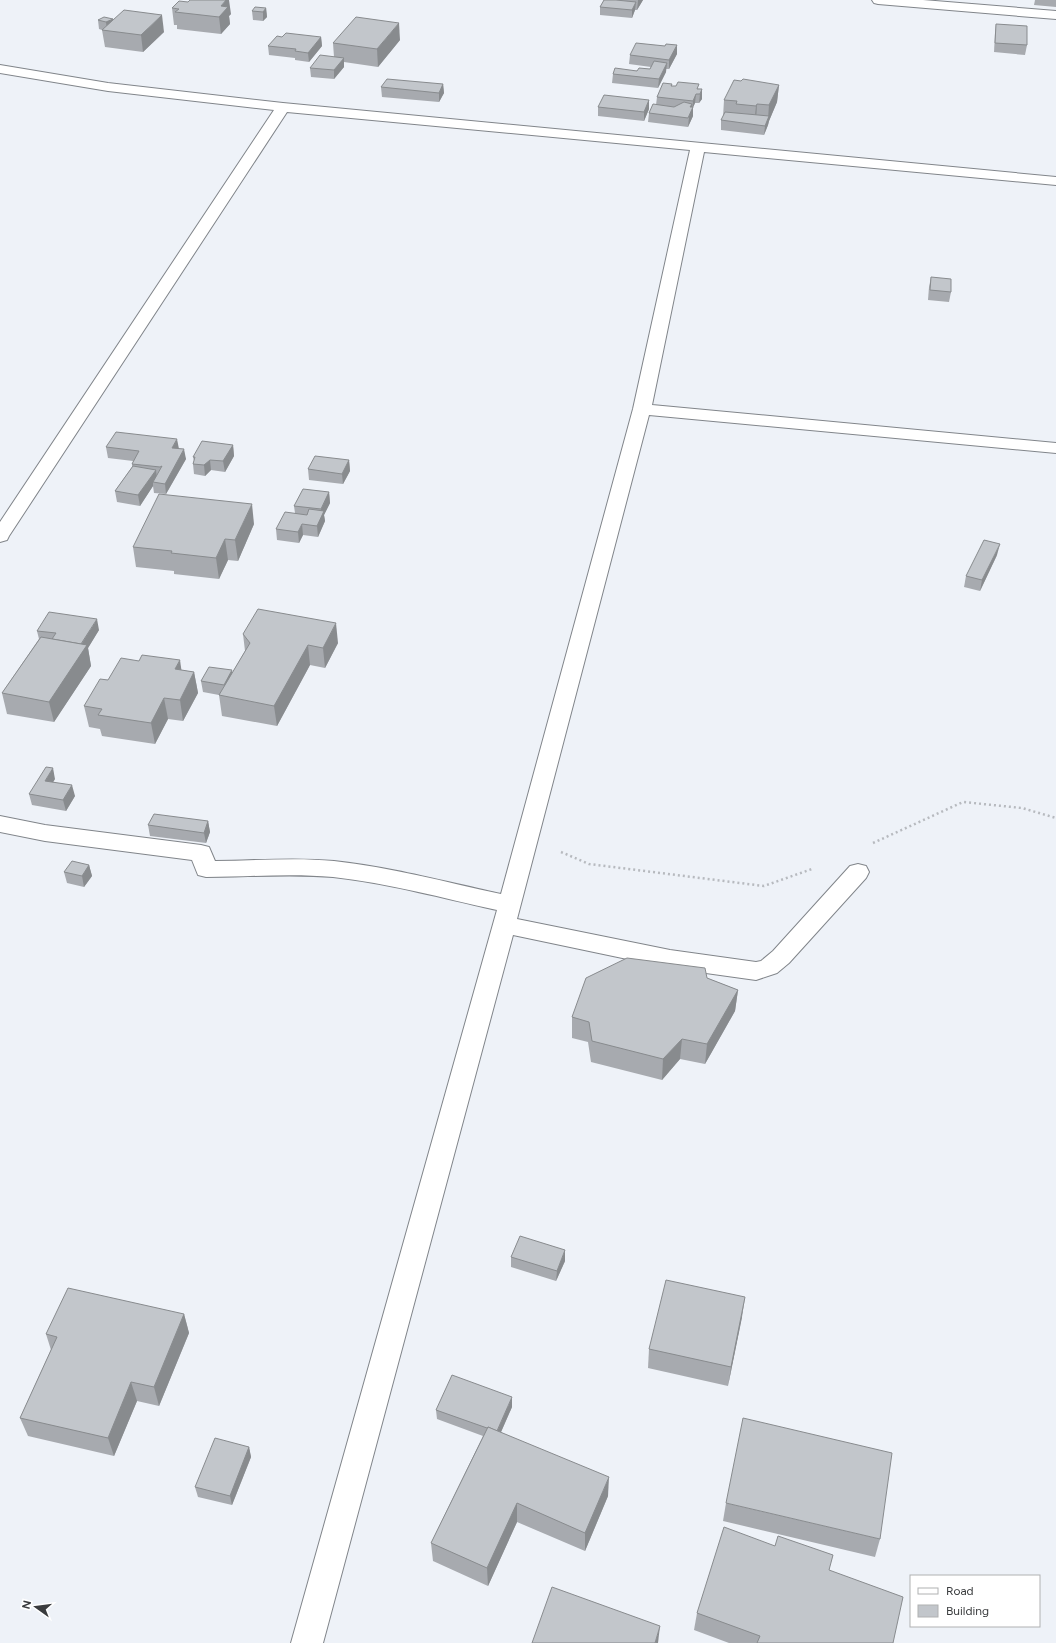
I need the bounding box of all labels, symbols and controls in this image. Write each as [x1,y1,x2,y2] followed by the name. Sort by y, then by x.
[910,1575,1040,1627] legend
[946,1584,974,1598] text: Road
[16,1587,56,1627] north arrow
[19,1599,34,1610] text: N
[946,1604,989,1618] text: Building

